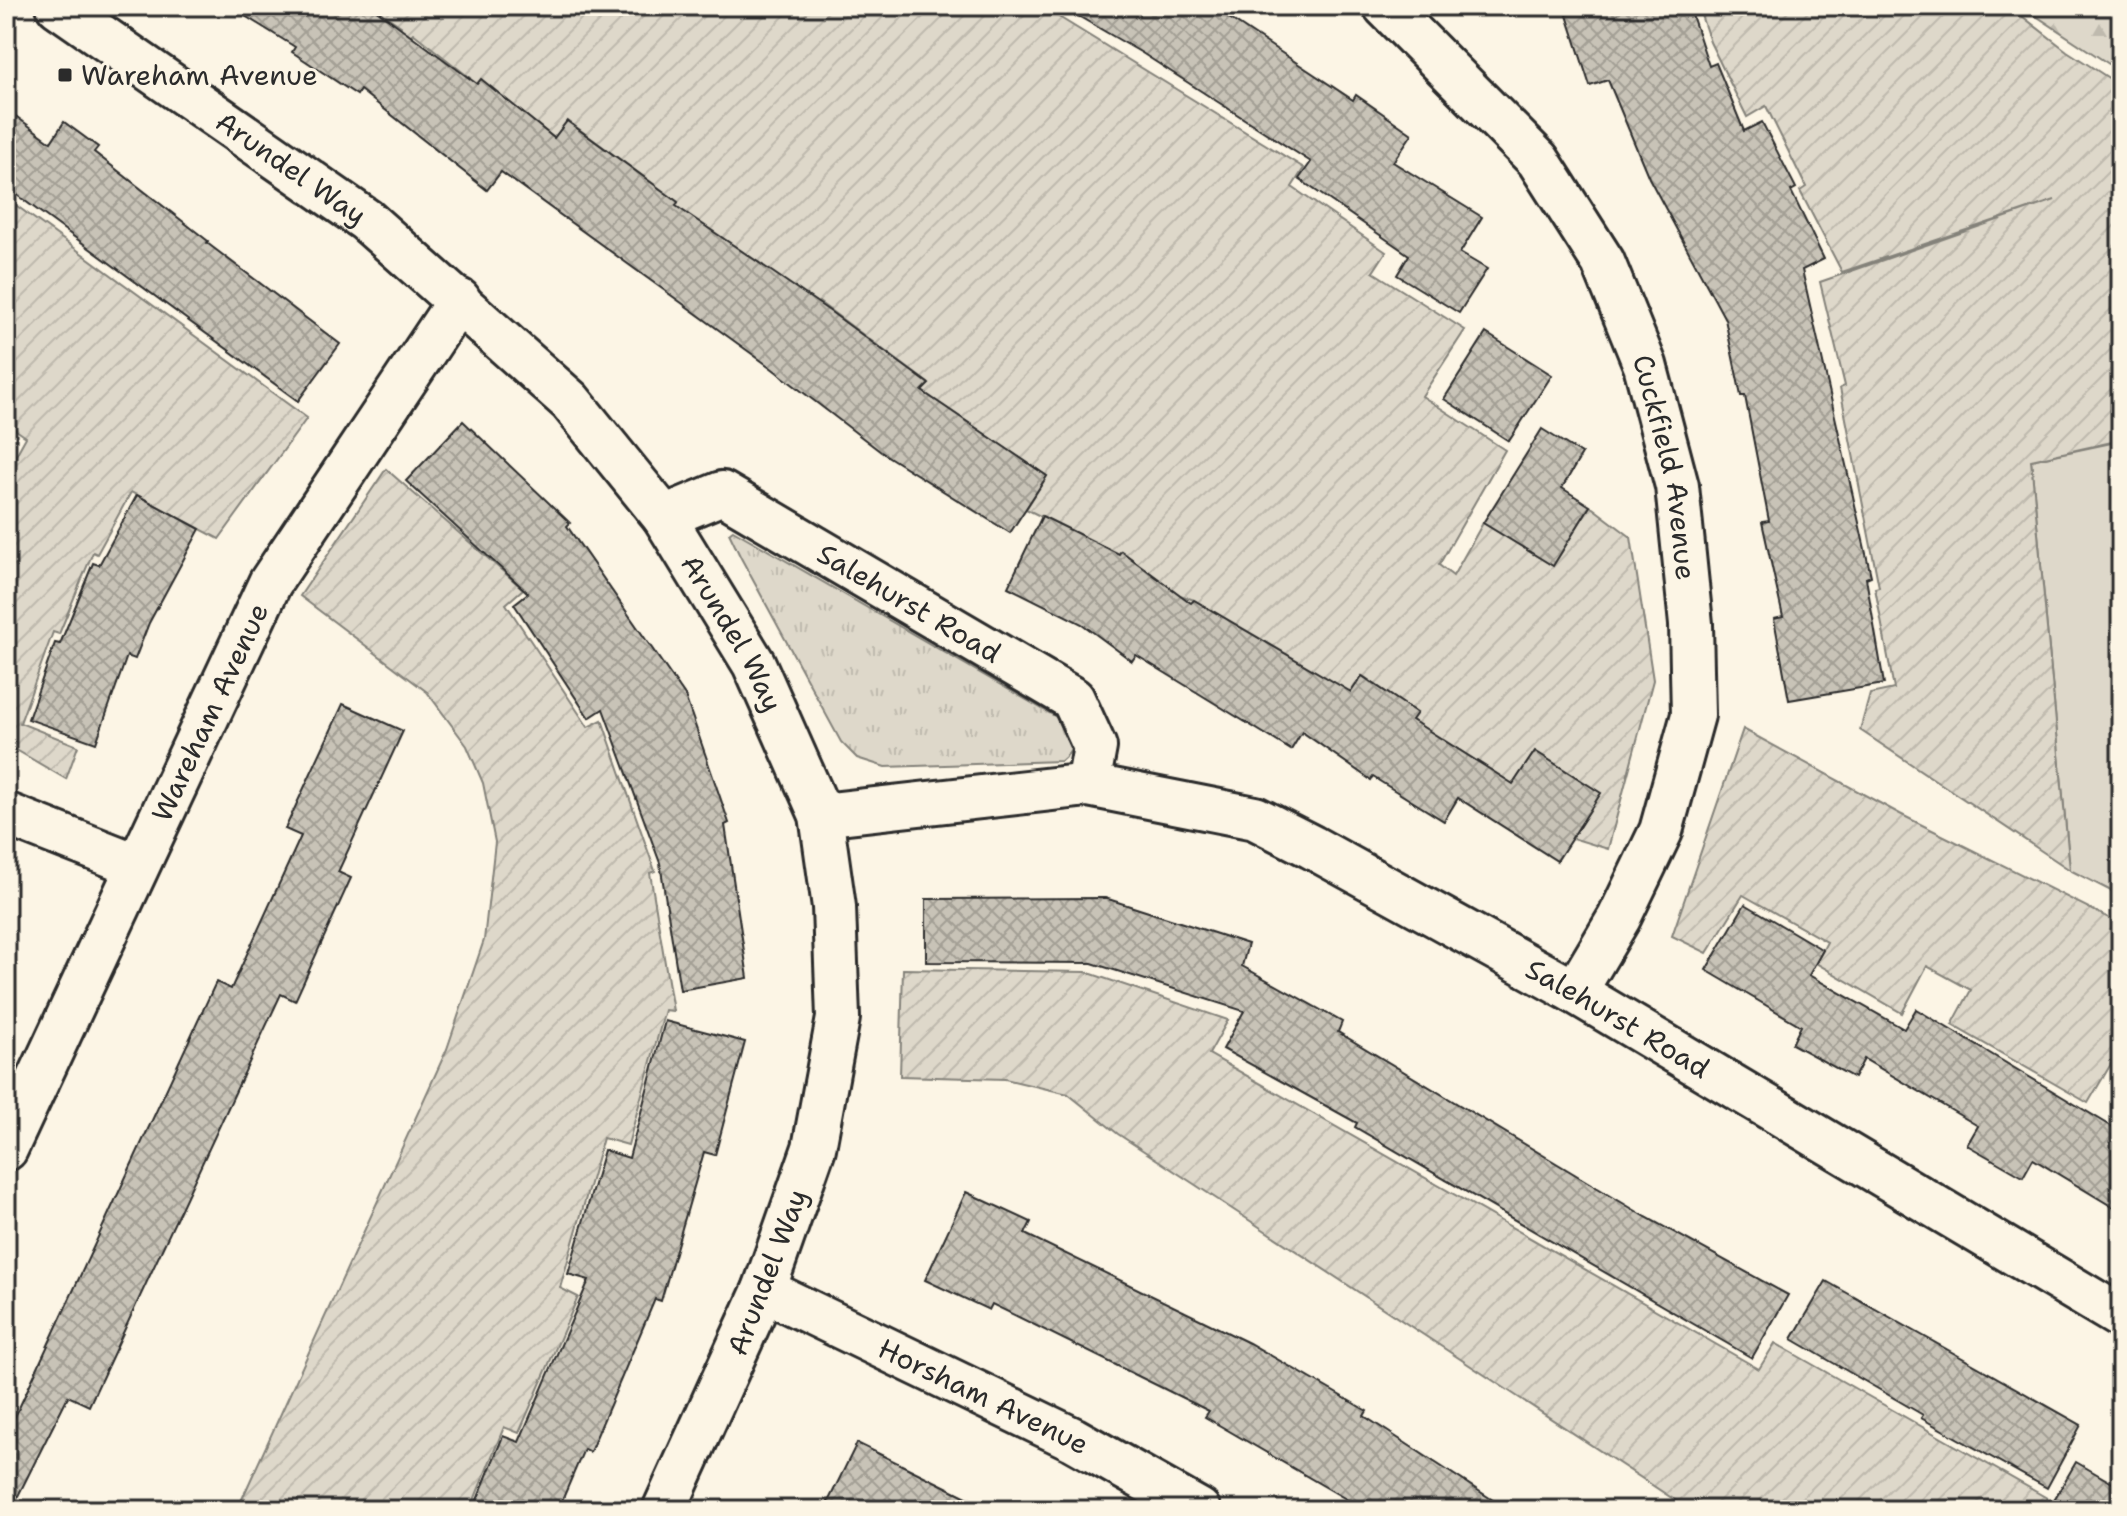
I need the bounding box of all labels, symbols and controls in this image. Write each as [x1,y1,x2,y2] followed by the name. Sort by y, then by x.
[81,56,318,94] place label: Wareham Avenue
[56,66,74,84] marker: Wareham Avenue
[208,102,374,234] street label: Arundel Way
[1624,348,1705,582] street label: Cuckfield Avenue
[810,534,1008,672] street label: Salehurst Road
[672,547,792,718] street label: Arundel Way
[142,597,277,828] street label: Wareham Avenue
[1519,950,1717,1087] street label: Salehurst Road
[718,1183,816,1361] street label: Arundel Way
[872,1329,1096,1463] street label: Horsham Avenue

